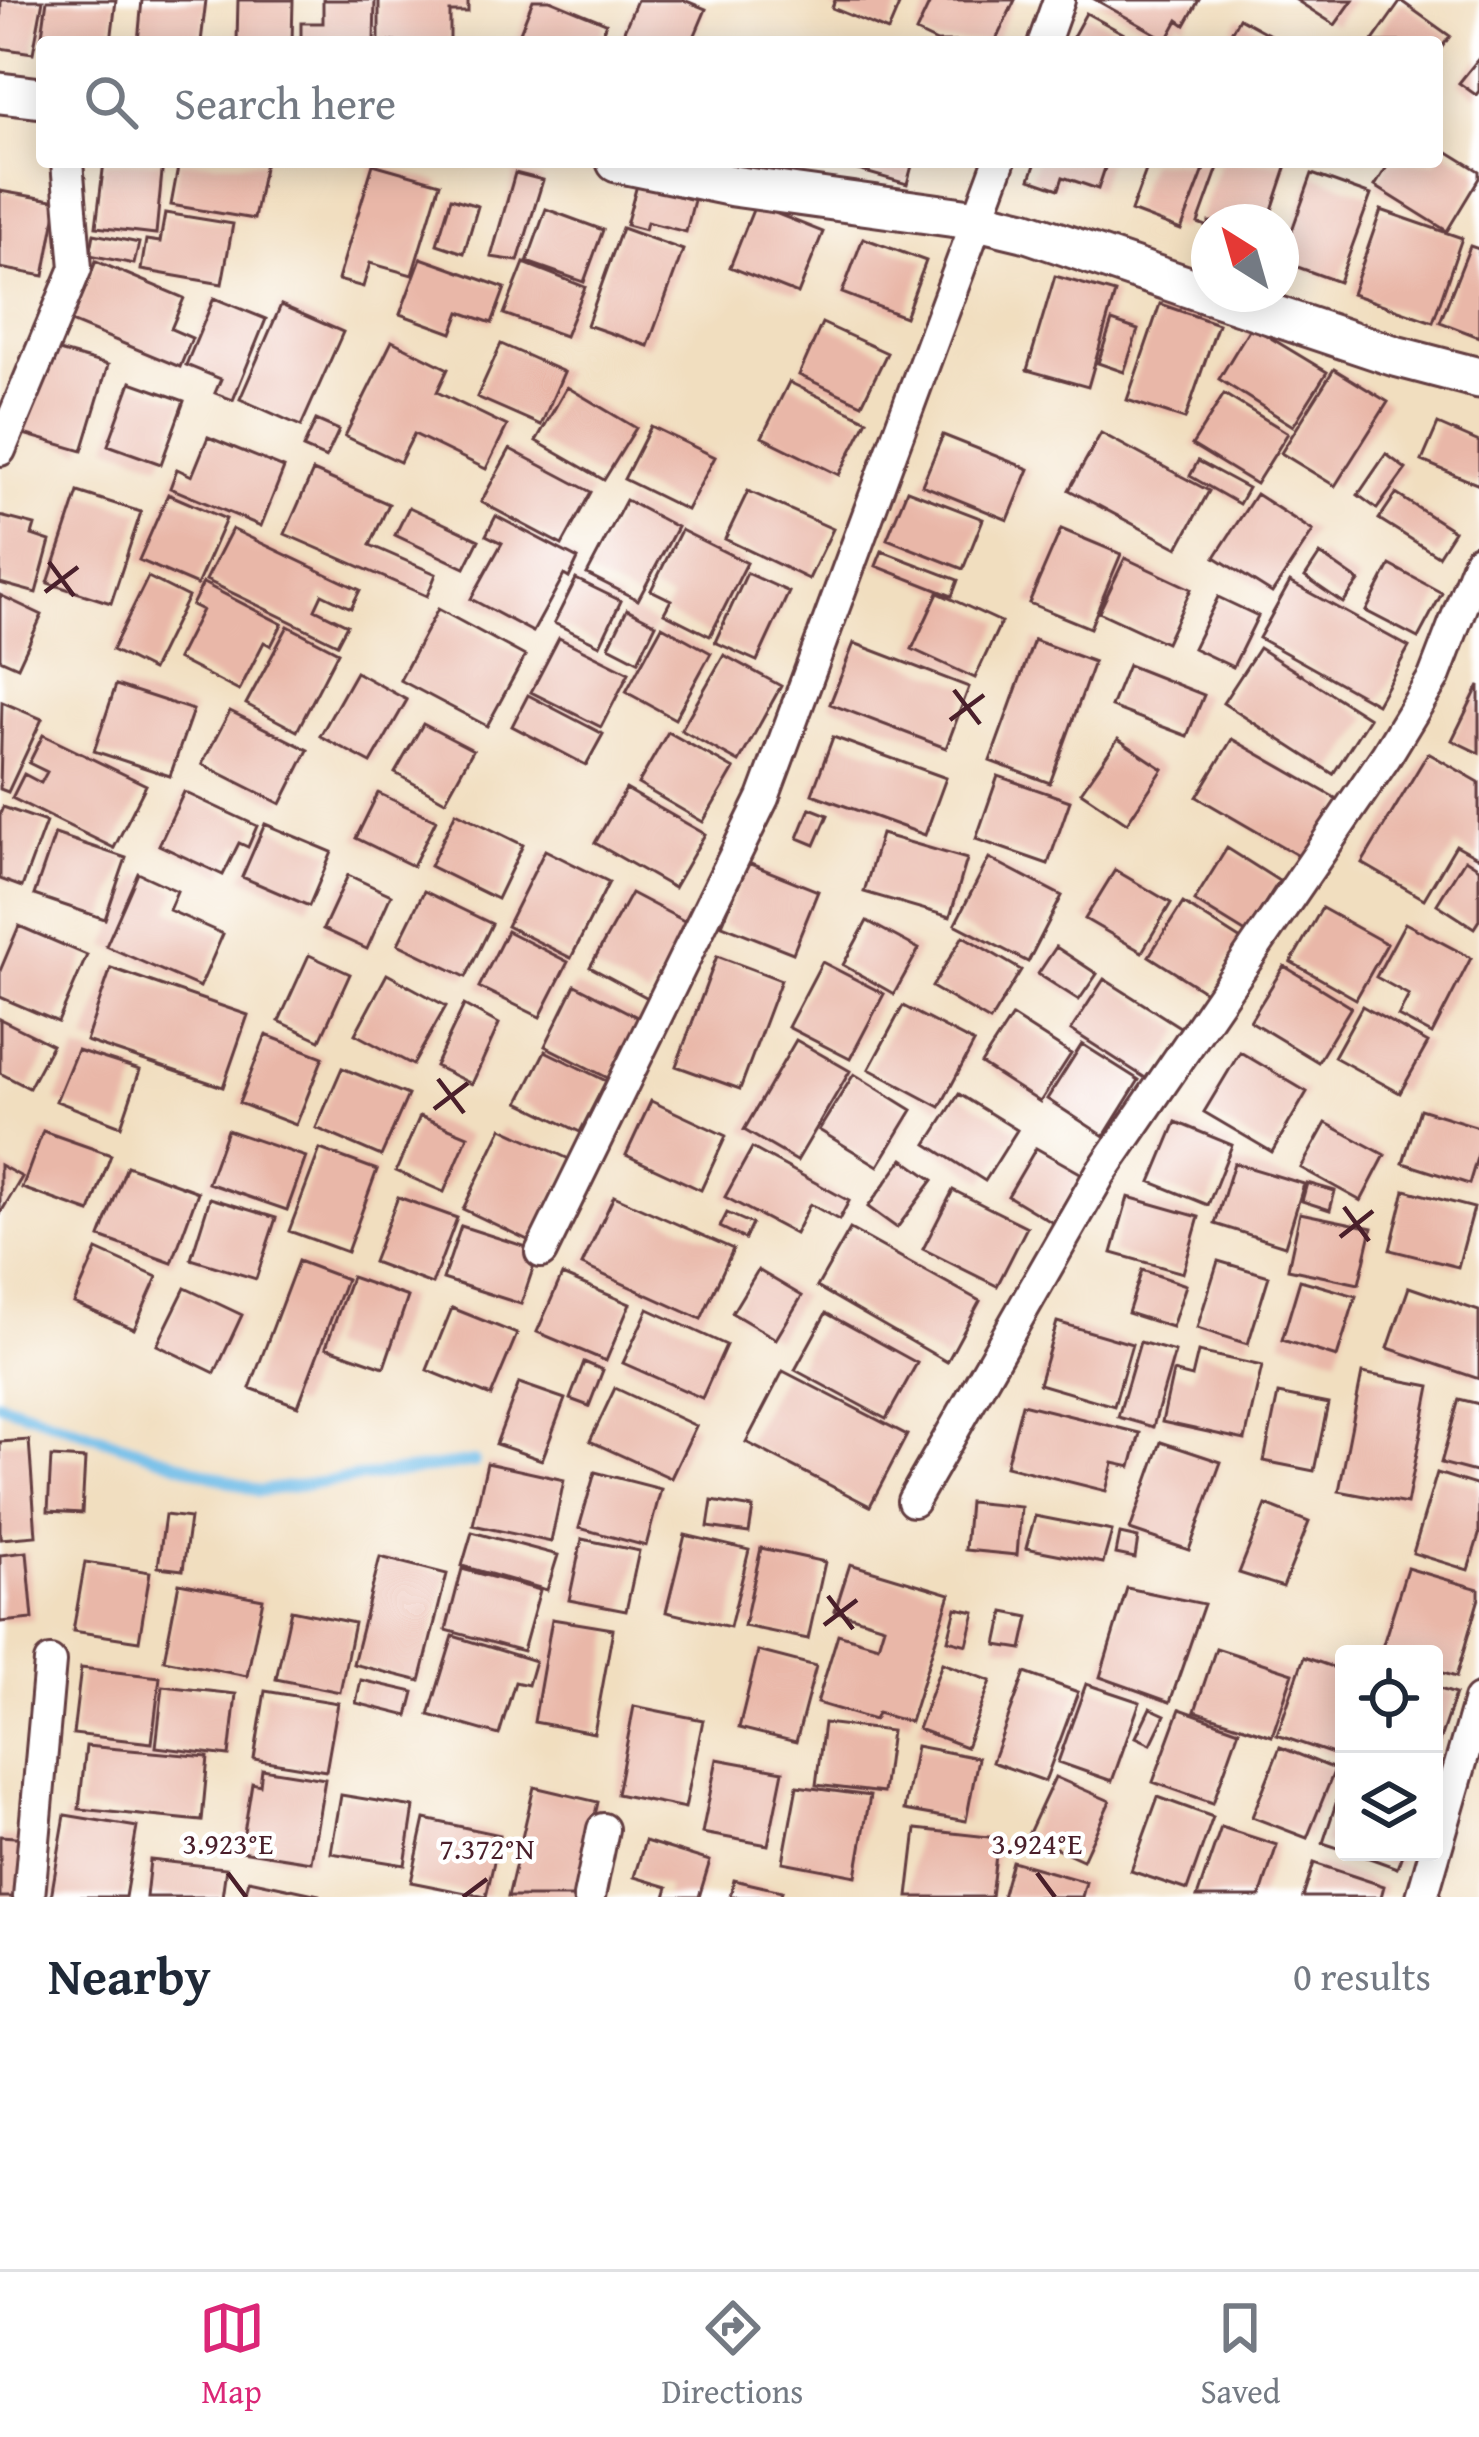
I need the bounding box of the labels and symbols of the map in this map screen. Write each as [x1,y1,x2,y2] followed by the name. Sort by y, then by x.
[1191,204,1299,312] north arrow
[183,1821,273,1865] text: 3.923°E
[992,1821,1082,1865] text: 3.924°E
[439,1826,535,1870] text: 7.372°N

